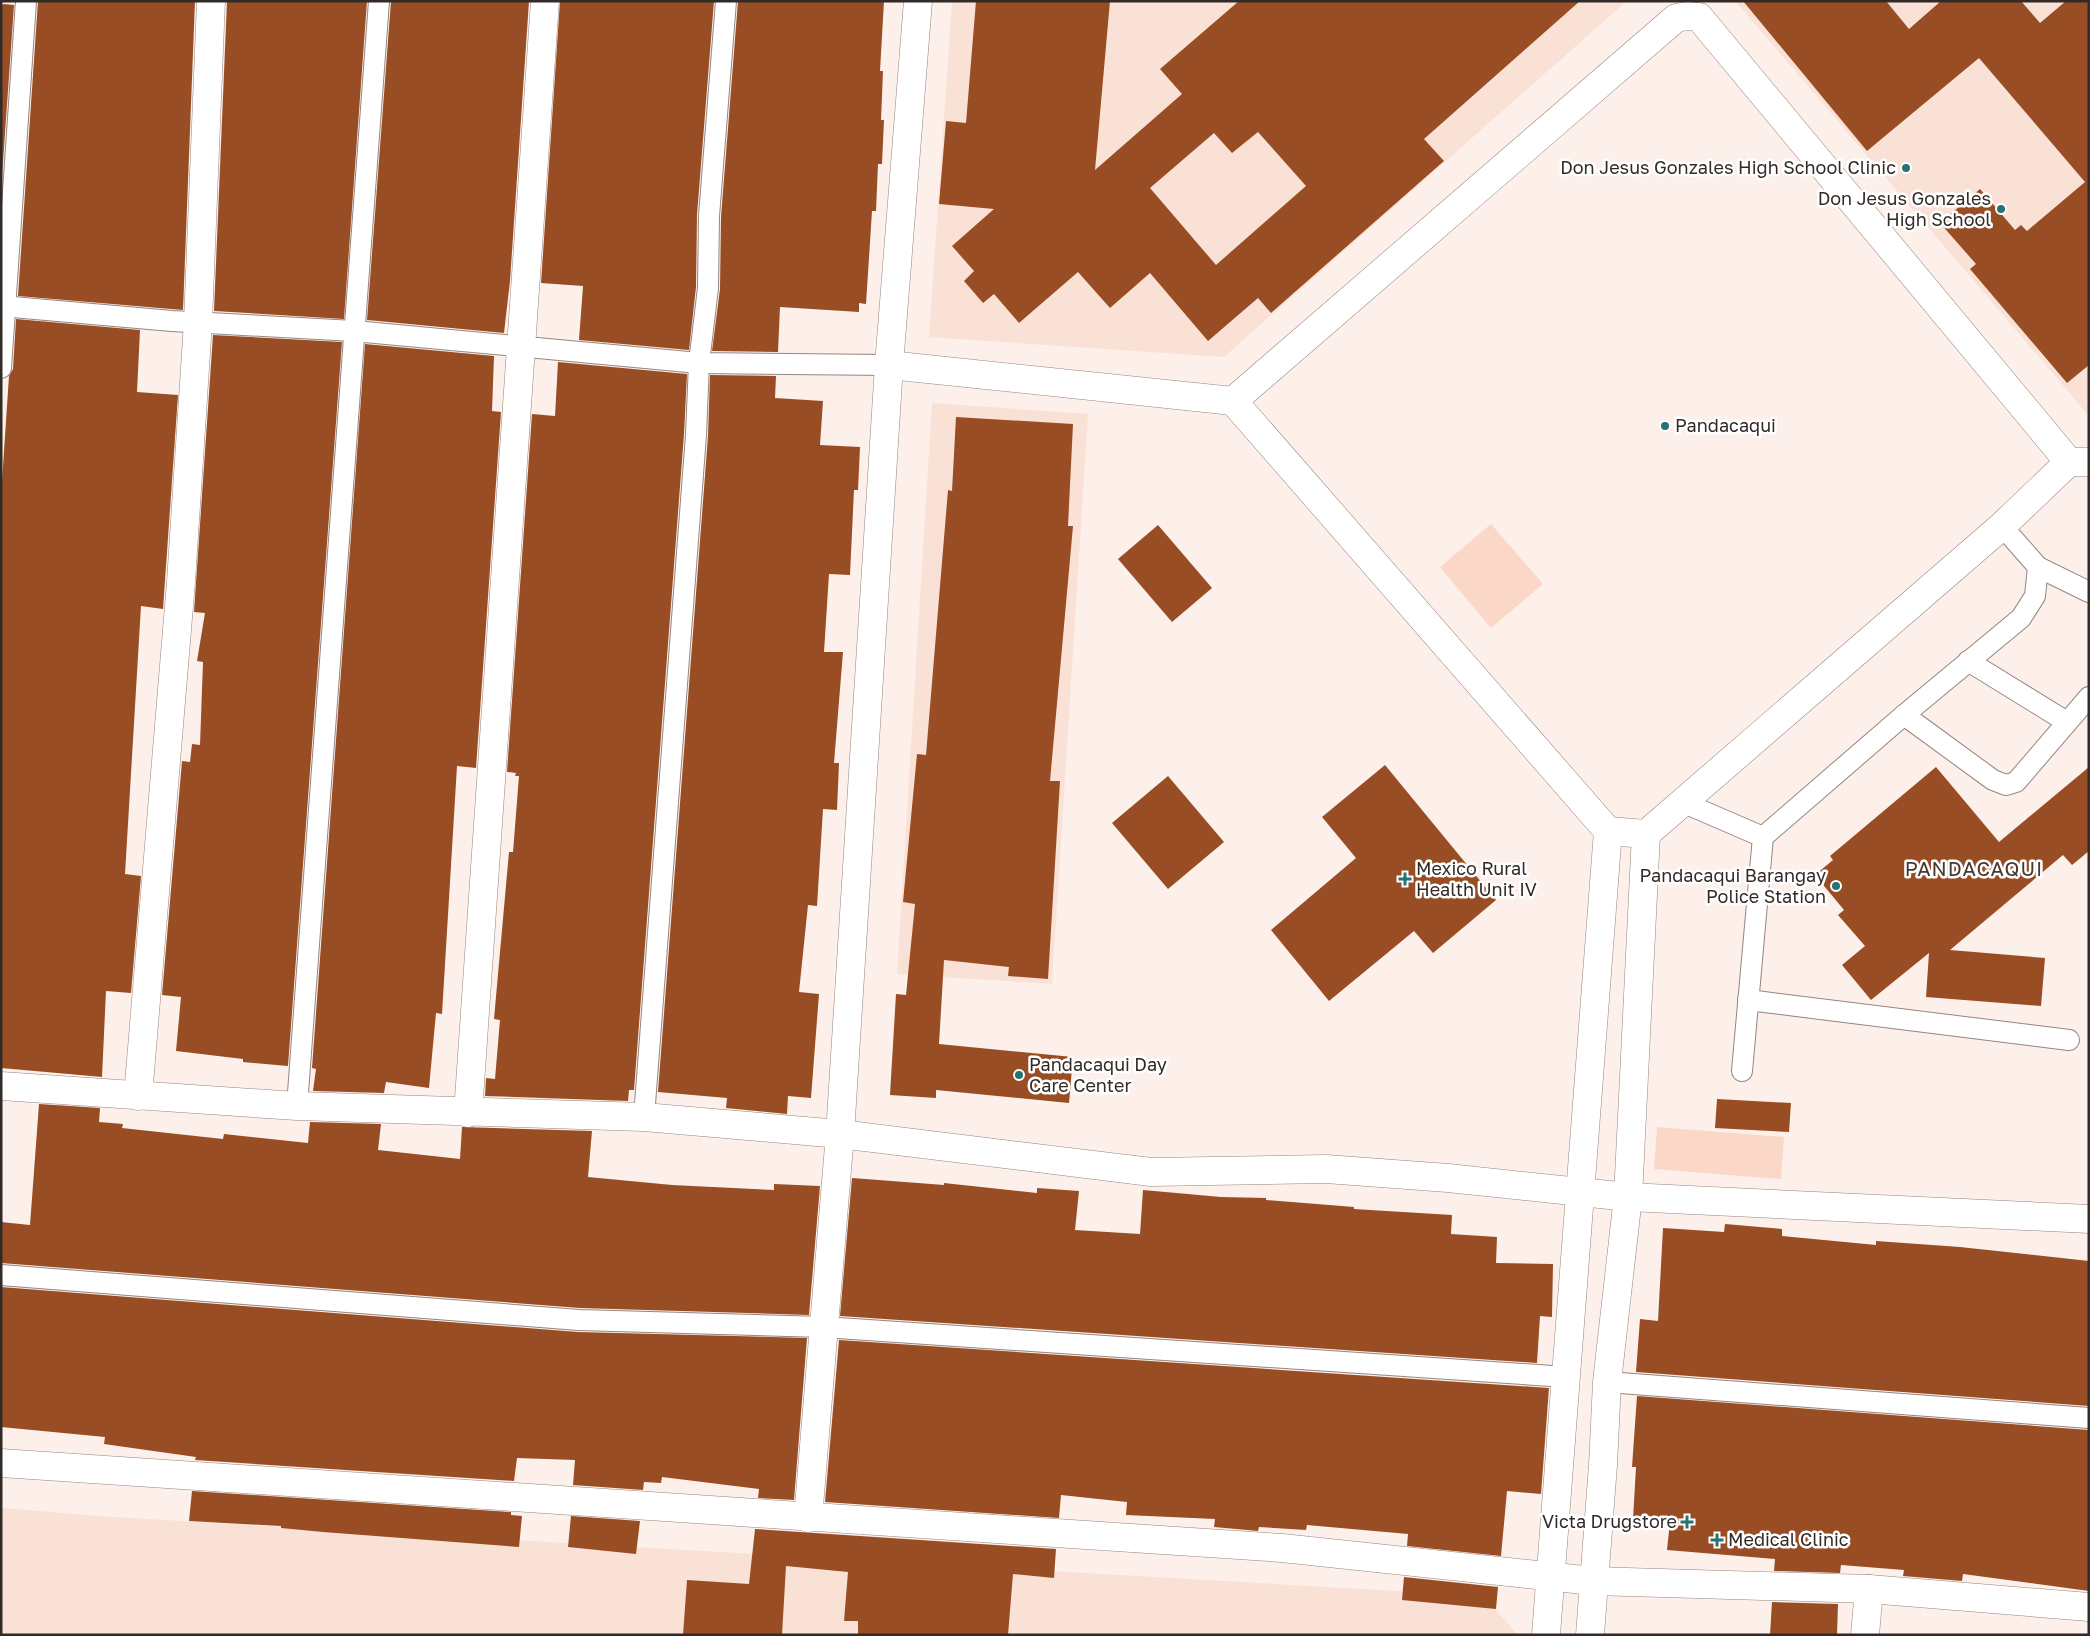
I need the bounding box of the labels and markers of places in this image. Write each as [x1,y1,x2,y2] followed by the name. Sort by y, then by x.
[1560,156,1896,178] place label: Don Jesus Gonzales High School Clinic
[1900,162,1912,174] marker: Don Jesus Gonzales High School Clinic
[1818,187,1991,230] place label: Don Jesus Gonzales High School
[1995,203,2007,215] marker: Don Jesus Gonzales High School
[1675,414,1776,436] place label: Pandacaqui
[1659,420,1671,432] marker: Pandacaqui
[1416,857,1537,900] place label: Mexico Rural Health Unit IV
[1639,864,1826,907] place label: Pandacaqui Barangay Police Station
[1398,872,1412,886] marker: Mexico Rural Health Unit IV
[1830,880,1842,892] marker: Pandacaqui Barangay Police Station
[1029,1053,1167,1096] place label: Pandacaqui Day Care Center
[1013,1069,1025,1081] marker: Pandacaqui Day Care Center
[1542,1510,1677,1532] place label: Victa Drugstore
[1681,1516,1693,1528] marker: Victa Drugstore
[1728,1528,1849,1550] place label: Medical Clinic
[1710,1533,1724,1547] marker: Medical Clinic

